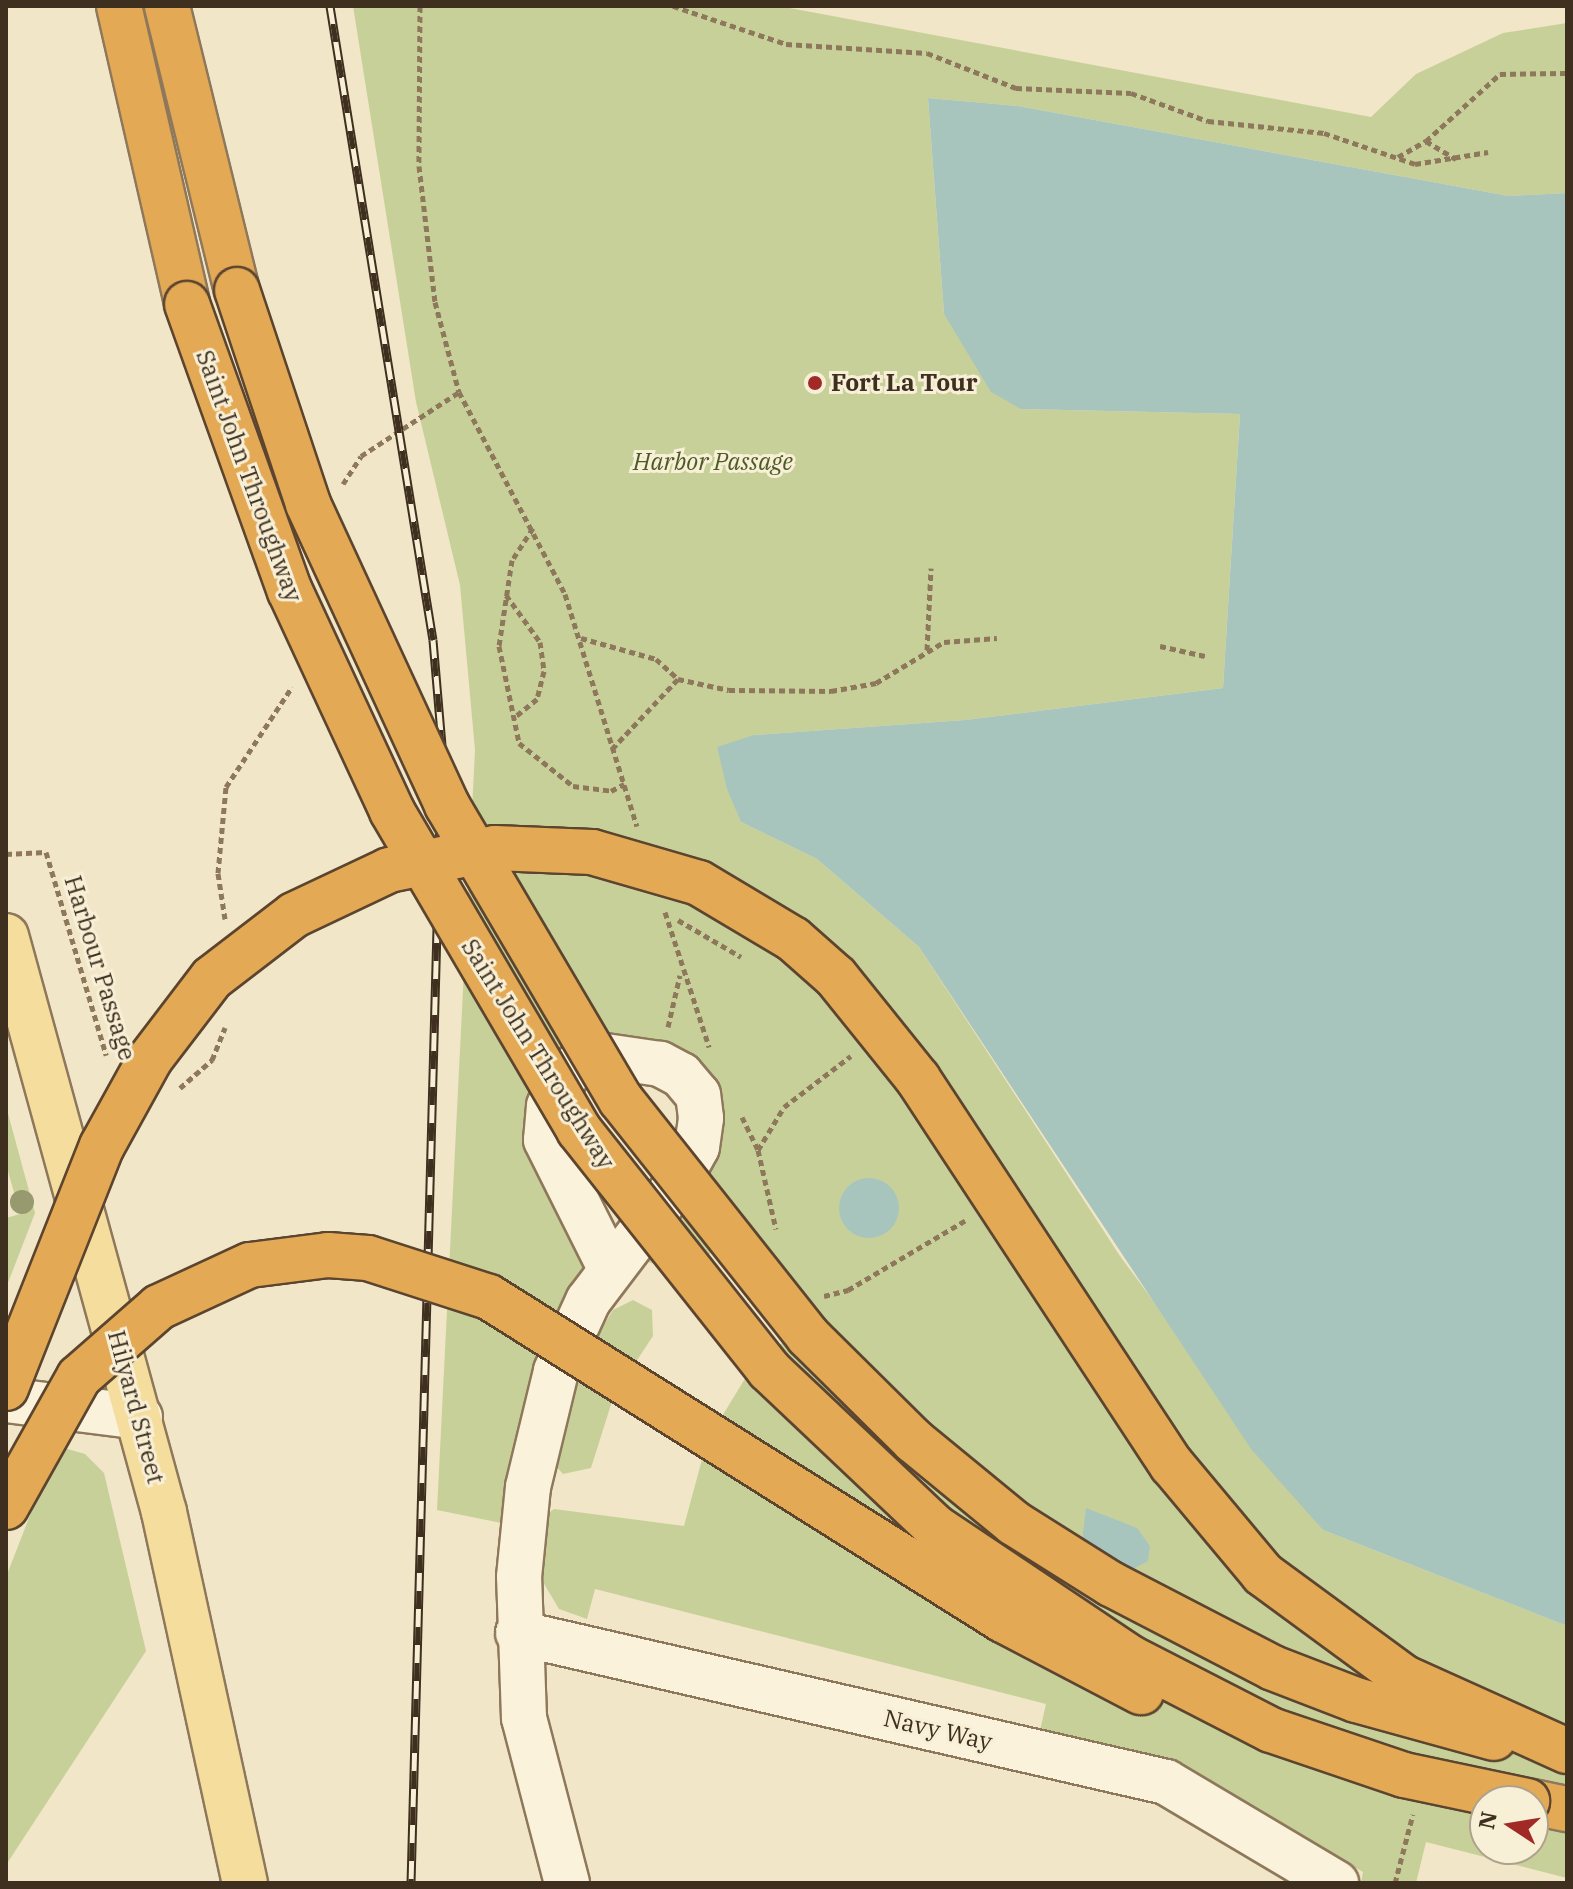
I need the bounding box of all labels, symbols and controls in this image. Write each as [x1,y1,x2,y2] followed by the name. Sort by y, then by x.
[190,346,308,606] street label: Saint John Throughway
[831,369,977,397] place label: Fort La Tour
[806,374,824,392] marker: Fort La Tour
[633,448,793,476] park label: Harbor Passage
[58,872,142,1064] street label: Harbour Passage
[455,934,621,1174] street label: Saint John Throughway
[102,1327,170,1487] street label: Hilyard Street
[881,1704,995,1756] street label: Navy Way
[1469,1785,1549,1865] north arrow
[1471,1809,1503,1832] text: N

